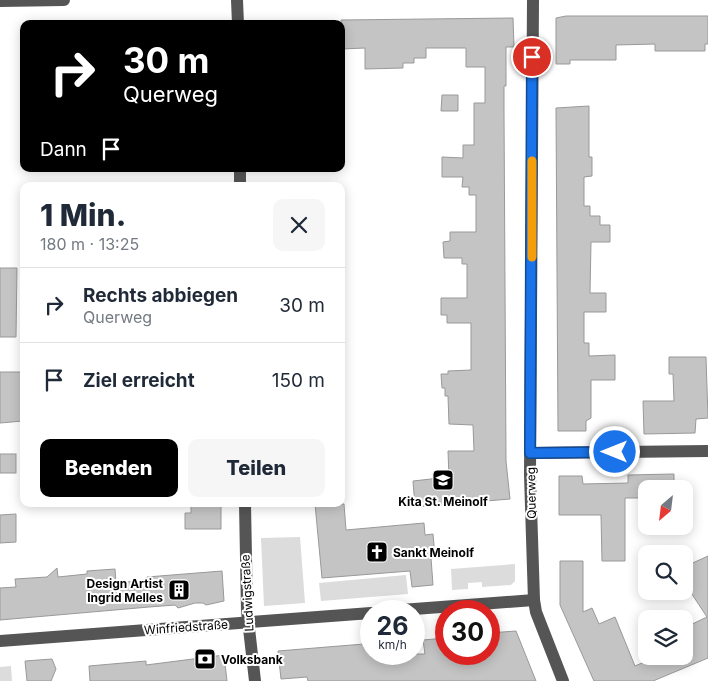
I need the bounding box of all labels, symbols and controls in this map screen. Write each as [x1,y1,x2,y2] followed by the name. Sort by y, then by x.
[511,36,553,78] pin
[123,39,209,81] text: 30 m
[40,40,105,105] icon: right
[518,43,546,71] icon: arrive
[123,81,218,107] text: Querweg
[97,135,125,163] icon: arrive
[40,138,87,161] text: Dann
[40,197,126,233] text: 1 Min.
[273,199,325,251] button: close
[40,234,139,254] text: 180 m · 13:25
[83,284,238,307] text: Rechts abbiegen
[40,291,68,319] icon: right
[279,294,325,317] text: 30 m
[83,307,152,327] text: Querweg
[40,366,68,394] icon: arrive
[83,369,195,392] text: Ziel erreicht
[272,369,325,392] text: 150 m
[588,425,640,477] position arrow
[40,439,178,497] button: Beenden
[188,439,325,497] button: Teilen
[523,467,539,519] street label: Querweg
[431,468,455,492] school or university icon: Kita St. Meinolf
[638,480,692,535] north arrow
[638,480,693,665] map controls
[398,494,488,509] place label: Kita St. Meinolf
[365,540,389,564] church icon: Sankt Meinolf
[393,545,474,560] place label: Sankt Meinolf
[638,545,693,600] button: search
[237,554,257,632] street label: Ludwigstraße
[86,576,164,605] place label: Design Artist Ingrid Melles
[167,578,191,602] building icon: Design Artist Ingrid Melles
[435,600,500,665] speed limit sign: 30
[638,610,693,665] button: layers
[377,611,408,641] text: 26
[144,617,228,637] street label: Winfriedstraße
[378,637,407,652] text: km/h
[193,647,217,671] bank icon: Volksbank
[221,652,283,667] place label: Volksbank

